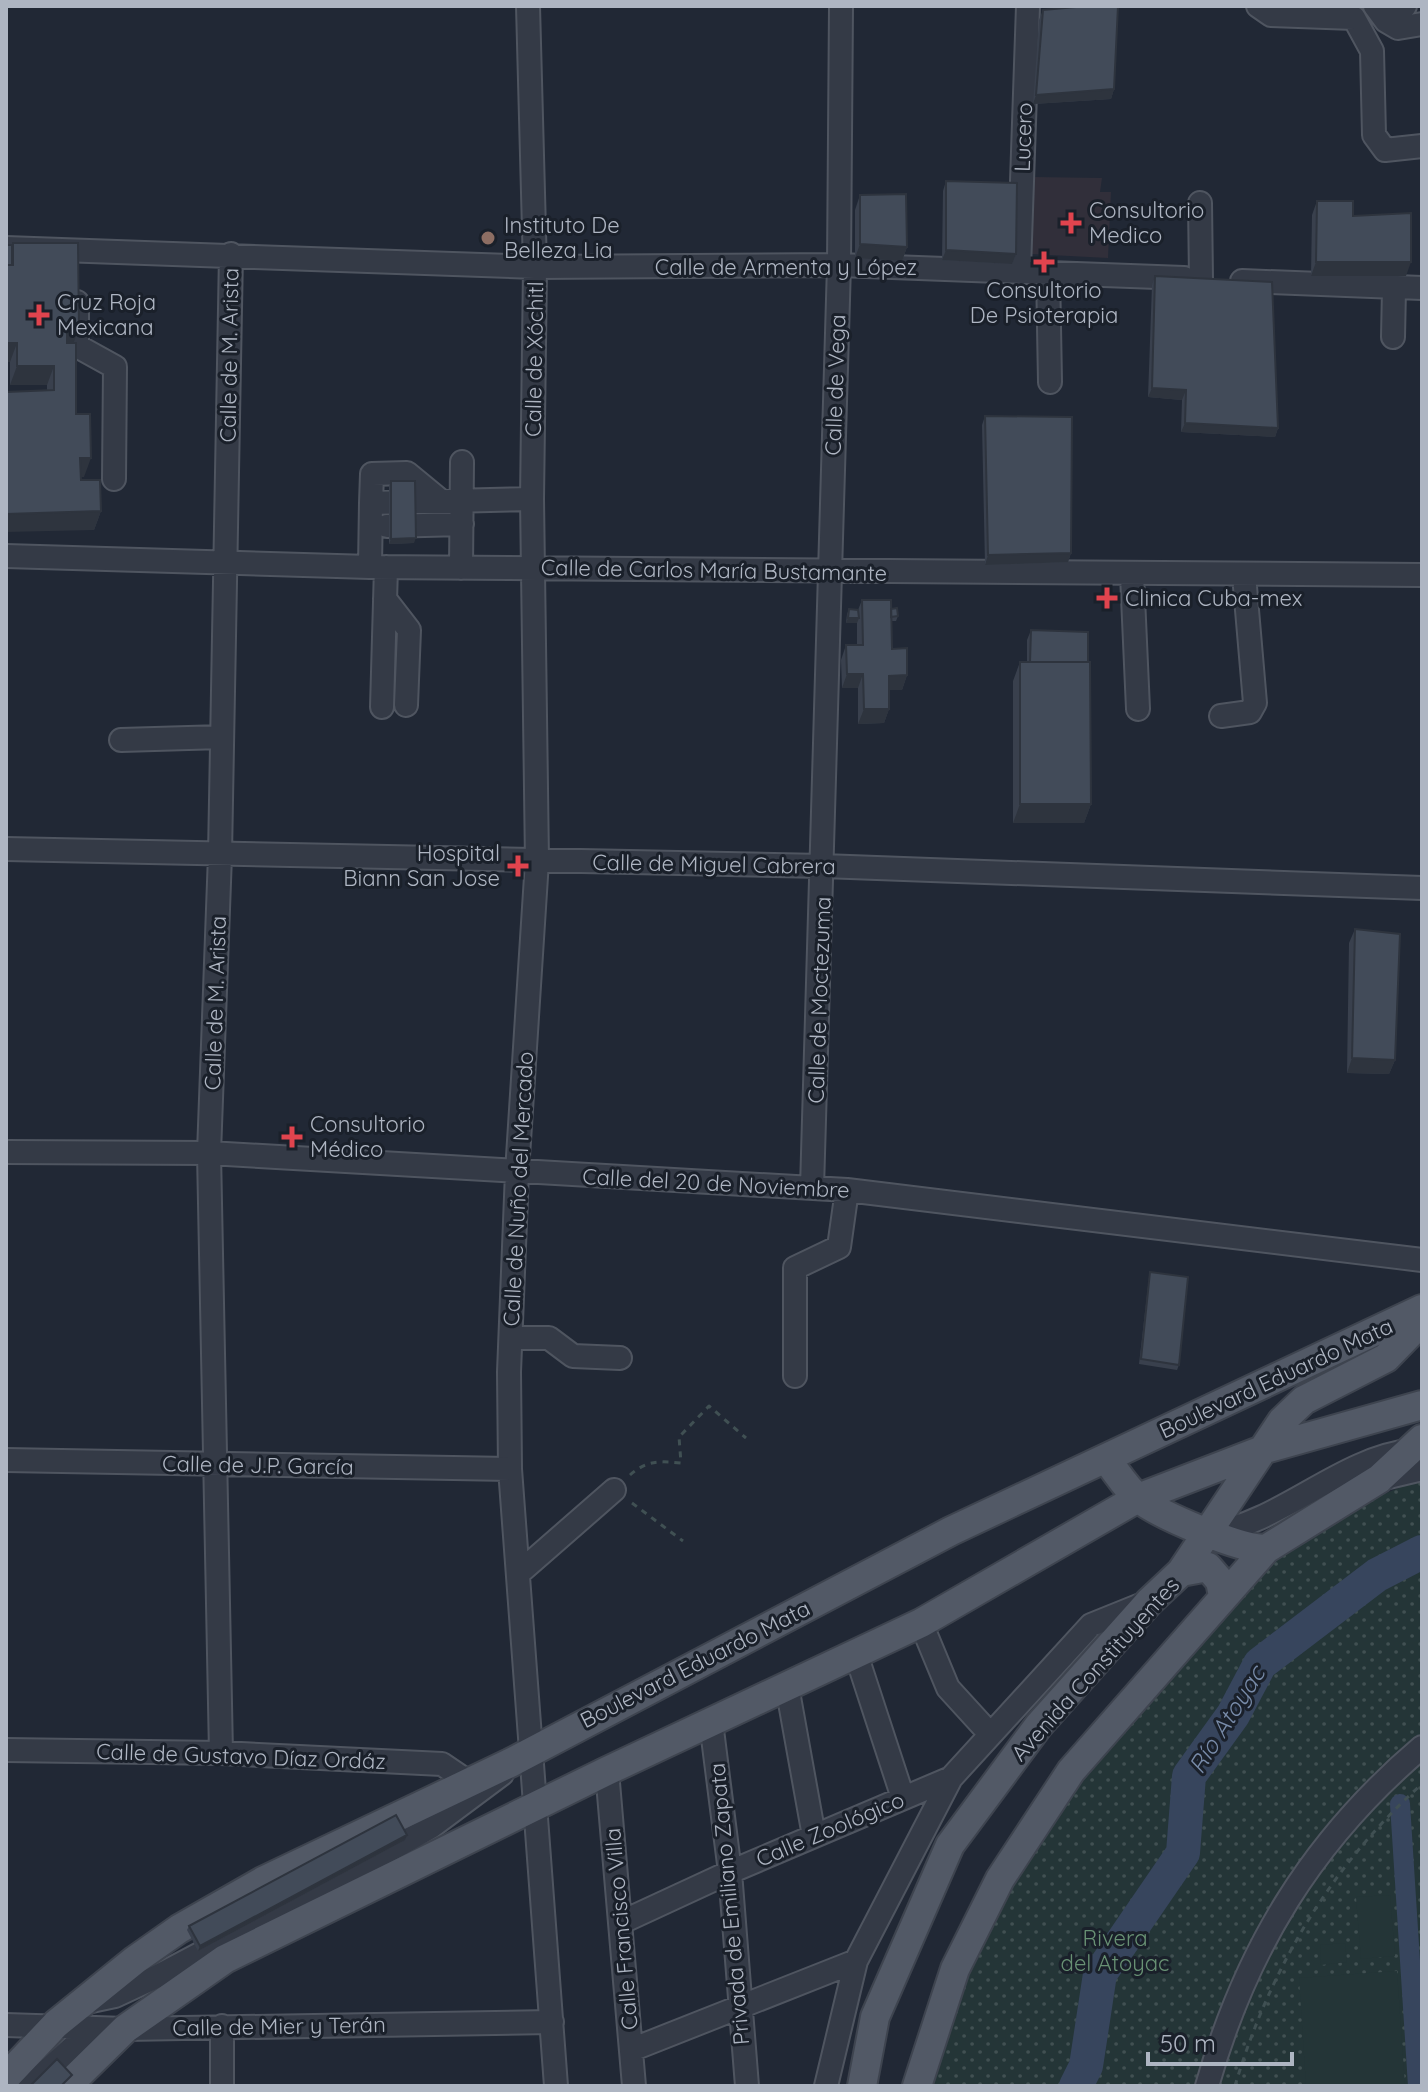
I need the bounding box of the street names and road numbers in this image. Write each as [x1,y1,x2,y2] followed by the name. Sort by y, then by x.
[1008,102,1038,172] street label: Lucero
[655,253,917,281] street label: Calle de Armenta y López
[213,268,245,442] street label: Calle de M. Arista
[519,281,549,437] street label: Calle de Xóchitl
[819,314,851,456] street label: Calle de Vega
[541,553,887,587] street label: Calle de Carlos María Bustamante
[592,848,836,880] street label: Calle de Miguel Cabrera
[801,896,837,1104] street label: Calle de Moctezuma
[198,915,232,1091] street label: Calle de M. Arista
[497,1051,539,1327] street label: Calle de Nuño del Mercado
[582,1162,850,1204] street label: Calle del 20 de Noviembre
[1155,1312,1397,1444] street label: Boulevard Eduardo Mata
[162,1449,354,1481] street label: Calle de J.P. García
[1005,1571,1185,1767] street label: Avenida Constituyentes
[575,1594,815,1734] street label: Boulevard Eduardo Mata
[96,1737,386,1775] street label: Calle de Gustavo Díaz Ordáz
[703,1762,755,2046] street label: Privada de Emiliano Zapata
[752,1785,908,1873] street label: Calle Zoológico
[598,1827,644,2031] street label: Calle Francisco Villa
[172,2010,386,2042] street label: Calle de Mier y Terán

